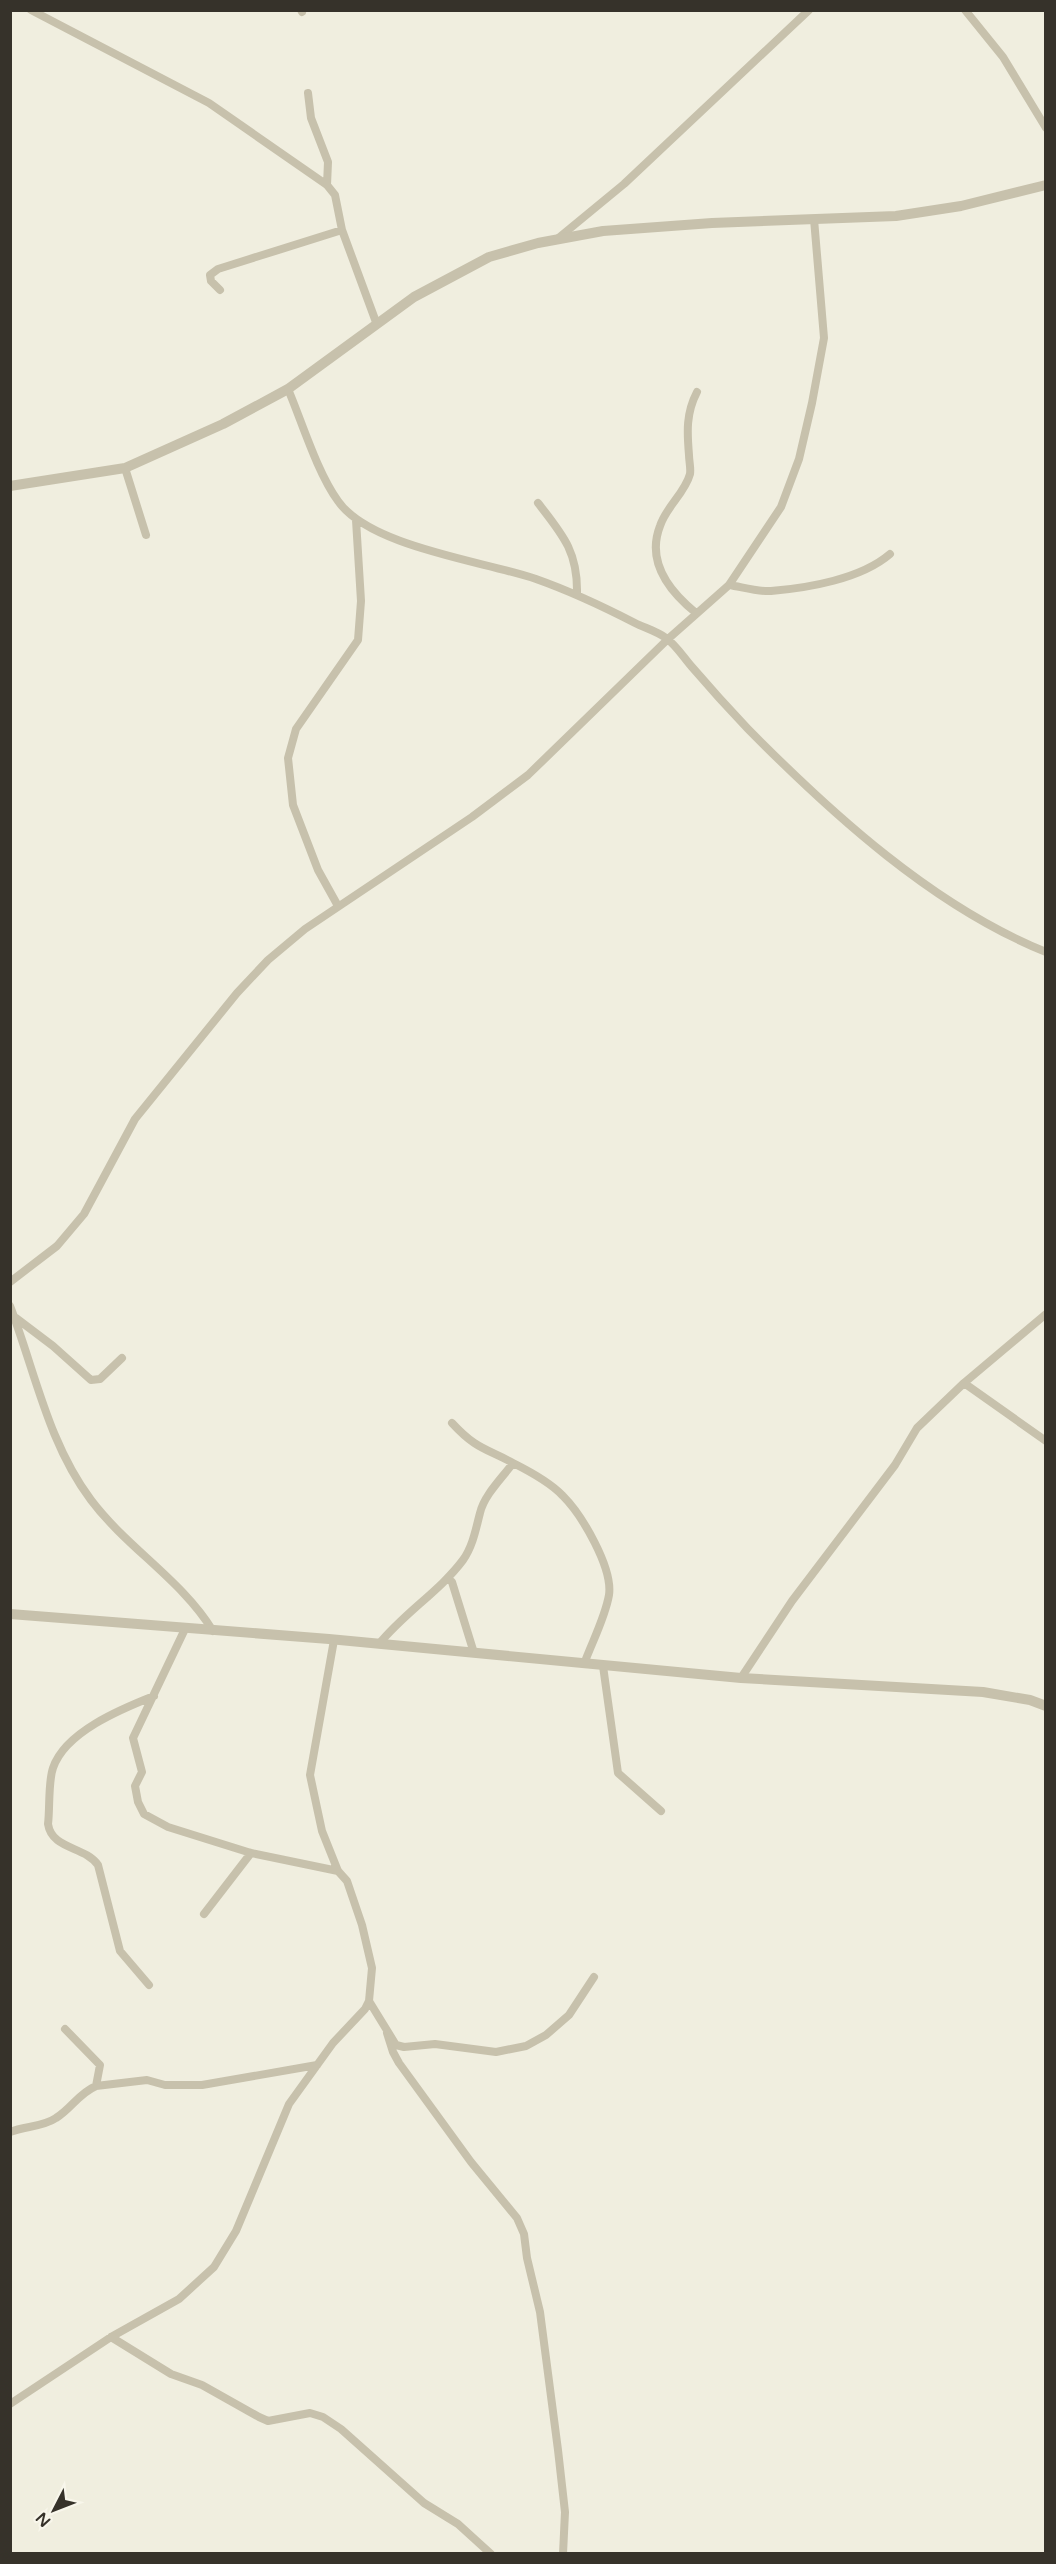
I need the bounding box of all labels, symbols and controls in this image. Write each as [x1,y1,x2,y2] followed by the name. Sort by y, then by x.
[24,2480,84,2540] north arrow
[32,2508,55,2531] text: N

